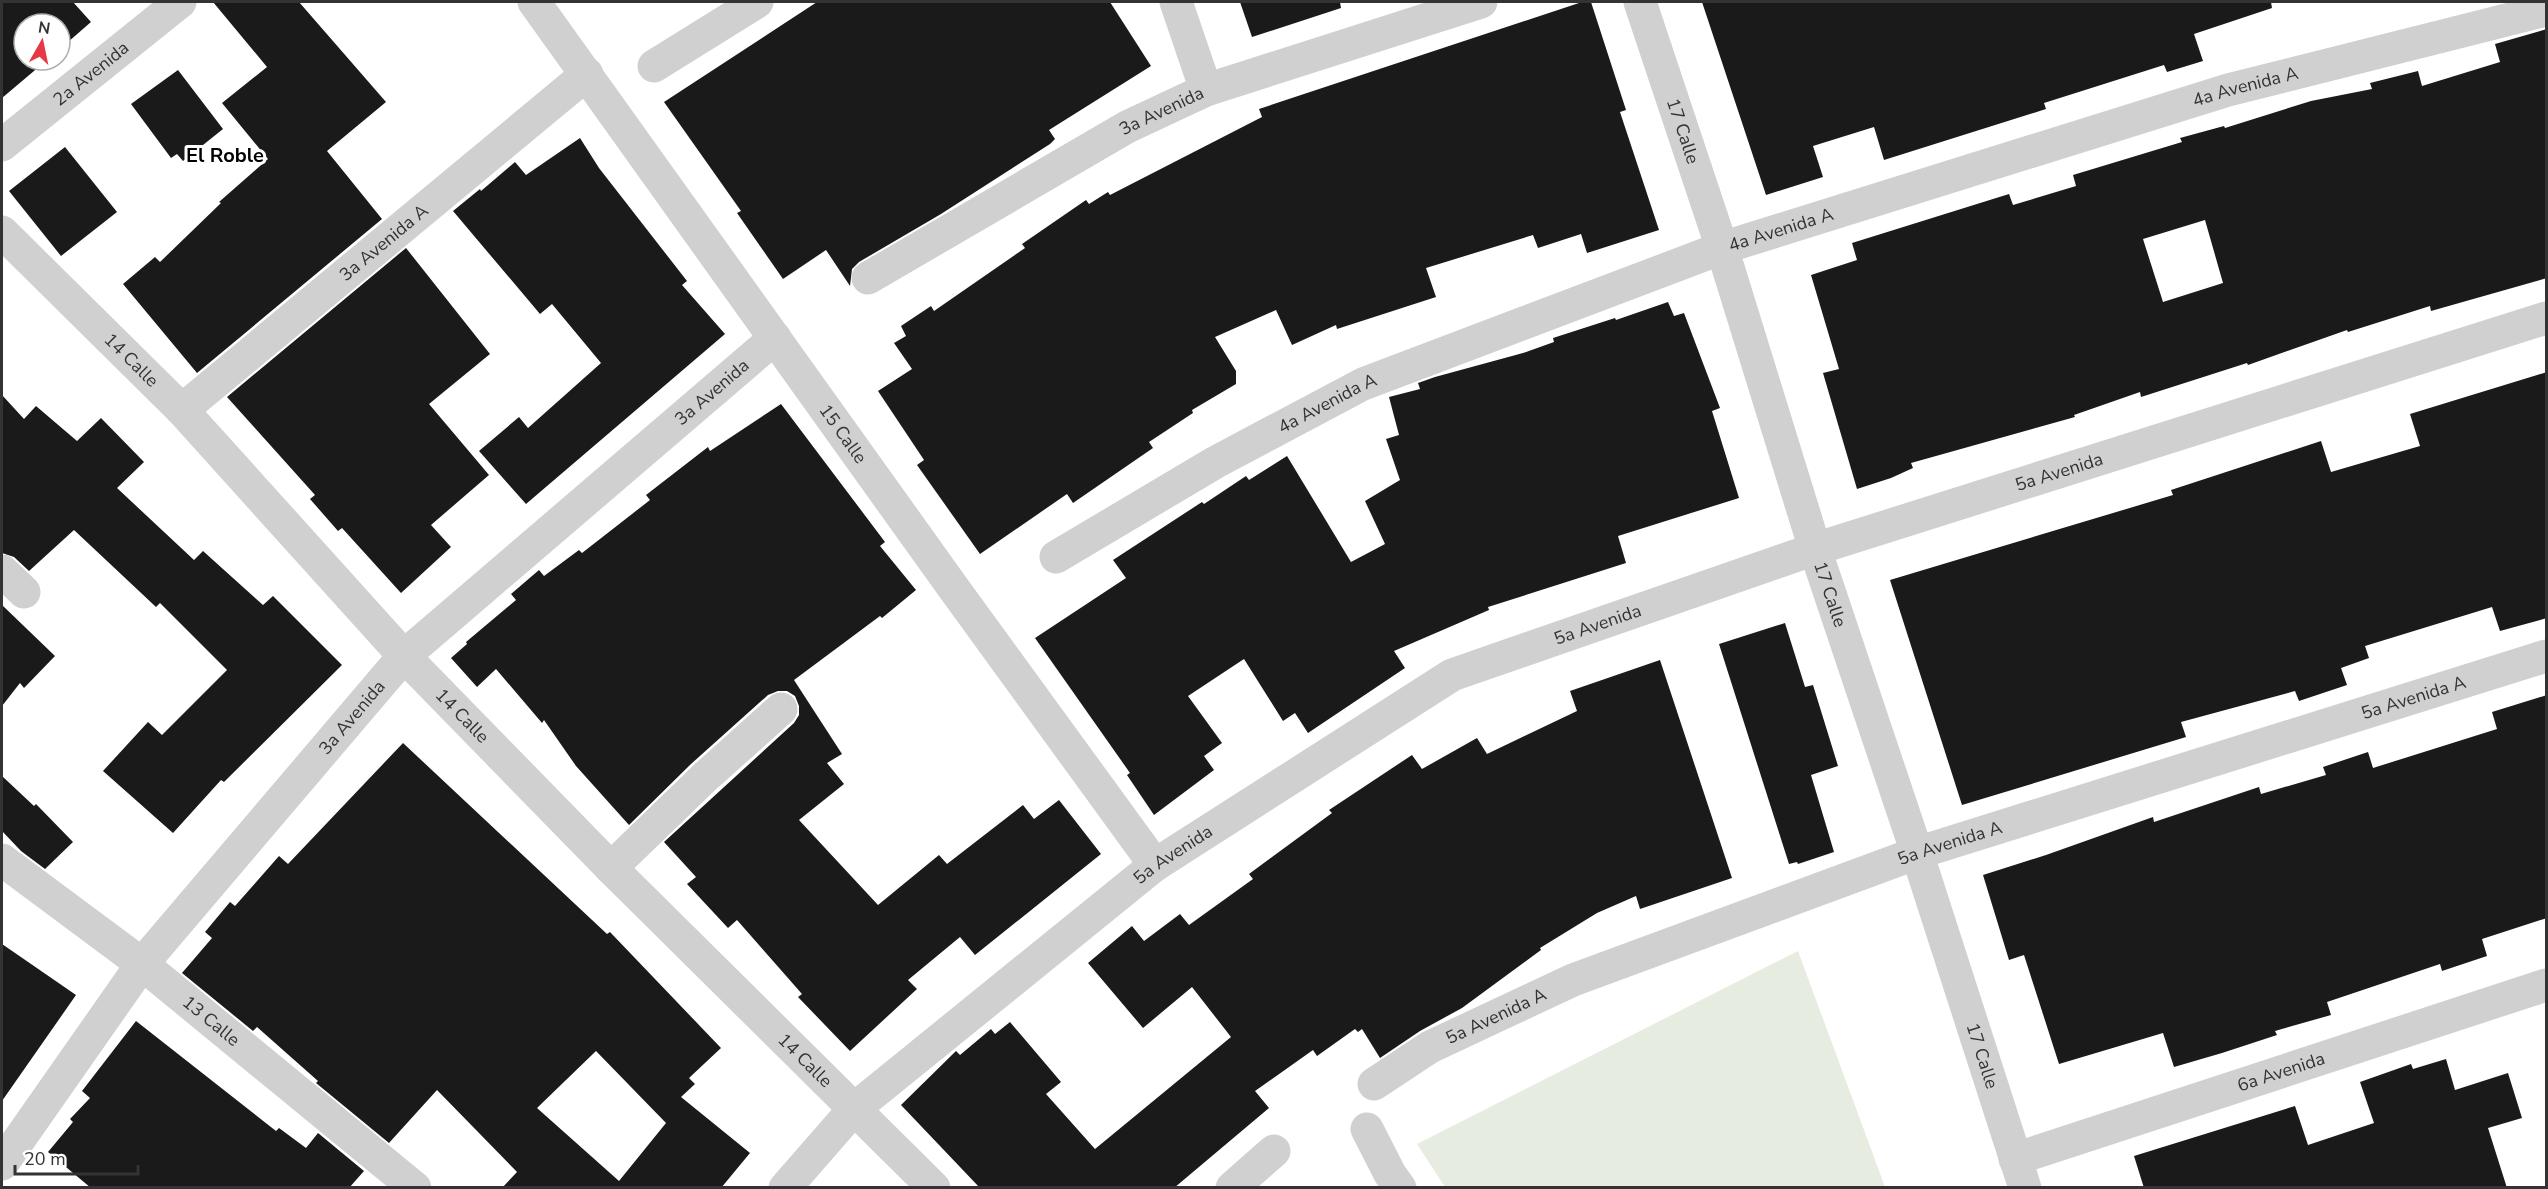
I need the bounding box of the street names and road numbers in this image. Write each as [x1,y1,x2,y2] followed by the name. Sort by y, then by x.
[48,36,134,111] street label: 2a Avenida
[2189,61,2301,112] street label: 4a Avenida A
[1115,81,1208,141] street label: 3a Avenida
[1661,95,1705,167] street label: 17 Calle
[334,199,433,287] street label: 3a Avenida A
[1725,202,1836,257] street label: 4a Avenida A
[99,328,164,392] street label: 14 Calle
[670,353,754,431] street label: 3a Avenida
[1274,368,1380,439] street label: 4a Avenida A
[814,399,873,468] street label: 15 Calle
[2012,447,2106,497] street label: 5a Avenida
[1808,558,1852,630] street label: 17 Calle
[1551,598,1644,651] street label: 5a Avenida
[2358,670,2469,725] street label: 5a Avenida A
[313,675,390,760] street label: 3a Avenida
[430,683,495,748] street label: 14 Calle
[1894,815,2005,871] street label: 5a Avenida A
[1128,819,1217,890] street label: 5a Avenida
[1442,982,1550,1050] street label: 5a Avenida A
[177,990,245,1052] street label: 13 Calle
[1961,1020,2004,1092] street label: 17 Calle
[773,1028,838,1093] street label: 14 Calle
[2234,1046,2328,1097] street label: 6a Avenida

